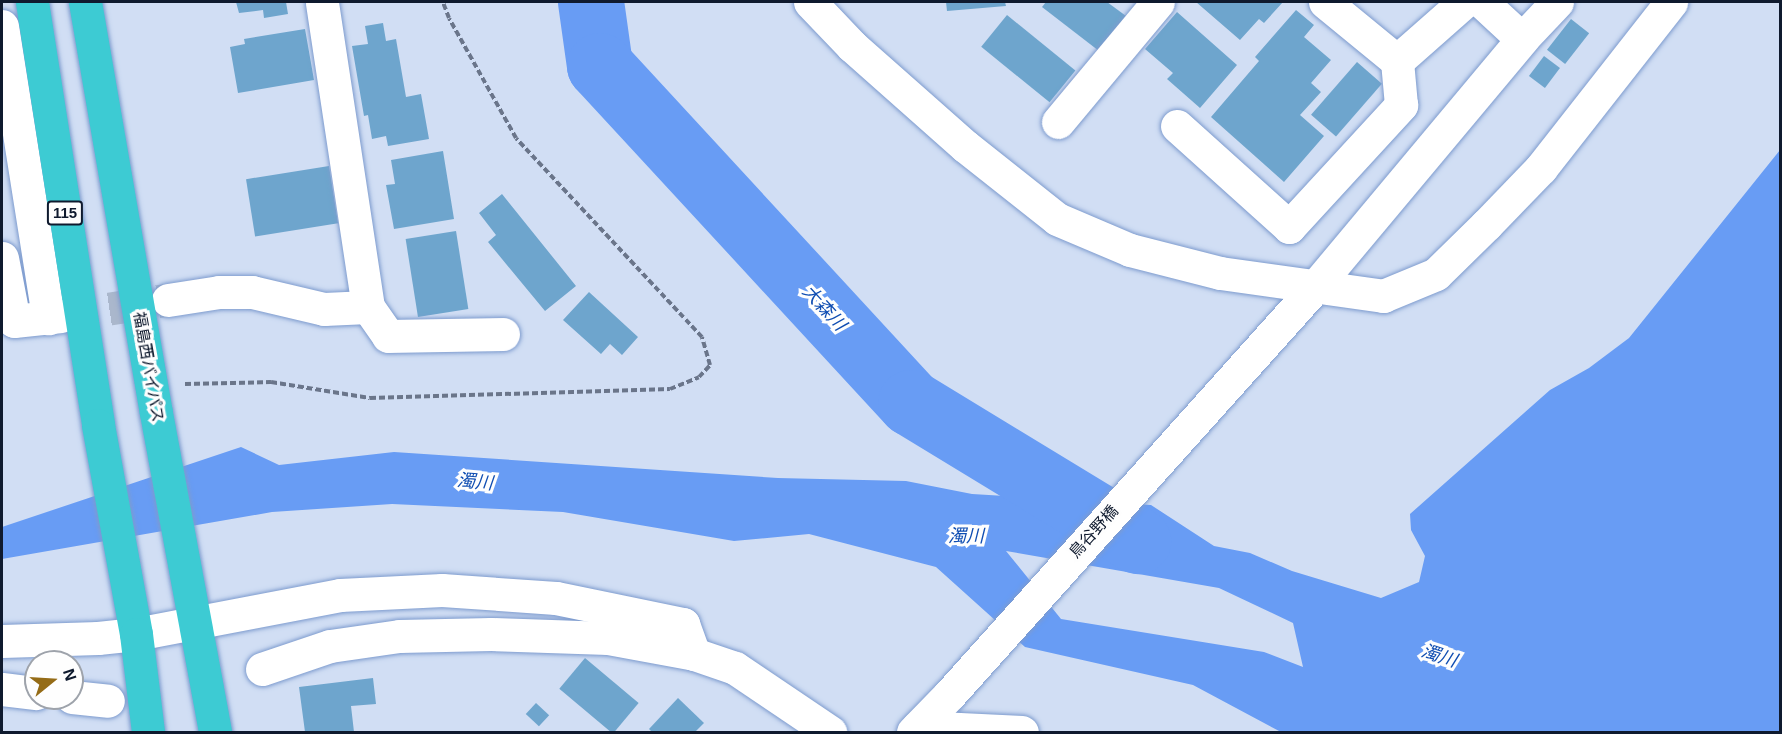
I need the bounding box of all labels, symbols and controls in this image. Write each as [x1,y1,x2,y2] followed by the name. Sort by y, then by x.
[46,201,84,225] road number: 115
[798,281,850,335] water label: 大森川
[129,310,167,424] street label: 福島西バイパス
[456,470,494,494] water label: 濁川
[1065,502,1123,562] street label: 鳥谷野橋
[948,525,984,547] water label: 濁川
[1419,640,1459,672] water label: 濁川
[24,650,84,710] north arrow
[60,667,80,683] text: N

